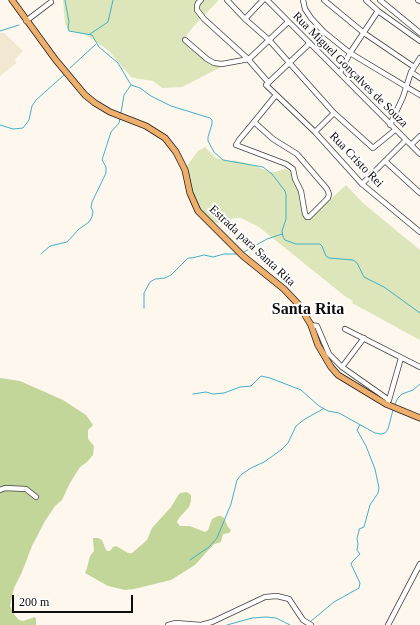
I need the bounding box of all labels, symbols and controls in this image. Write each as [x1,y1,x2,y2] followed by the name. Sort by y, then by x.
[289,9,411,131] street label: Rua Miguel Gonçalves de Souza
[326,129,386,191] street label: Rua Cristo Rei
[206,202,298,290] street label: Estrada para Santa Rita
[272,300,344,320] district label: Santa Rita
[14,587,135,613] scale bar
[19,595,49,609] text: 200 m

